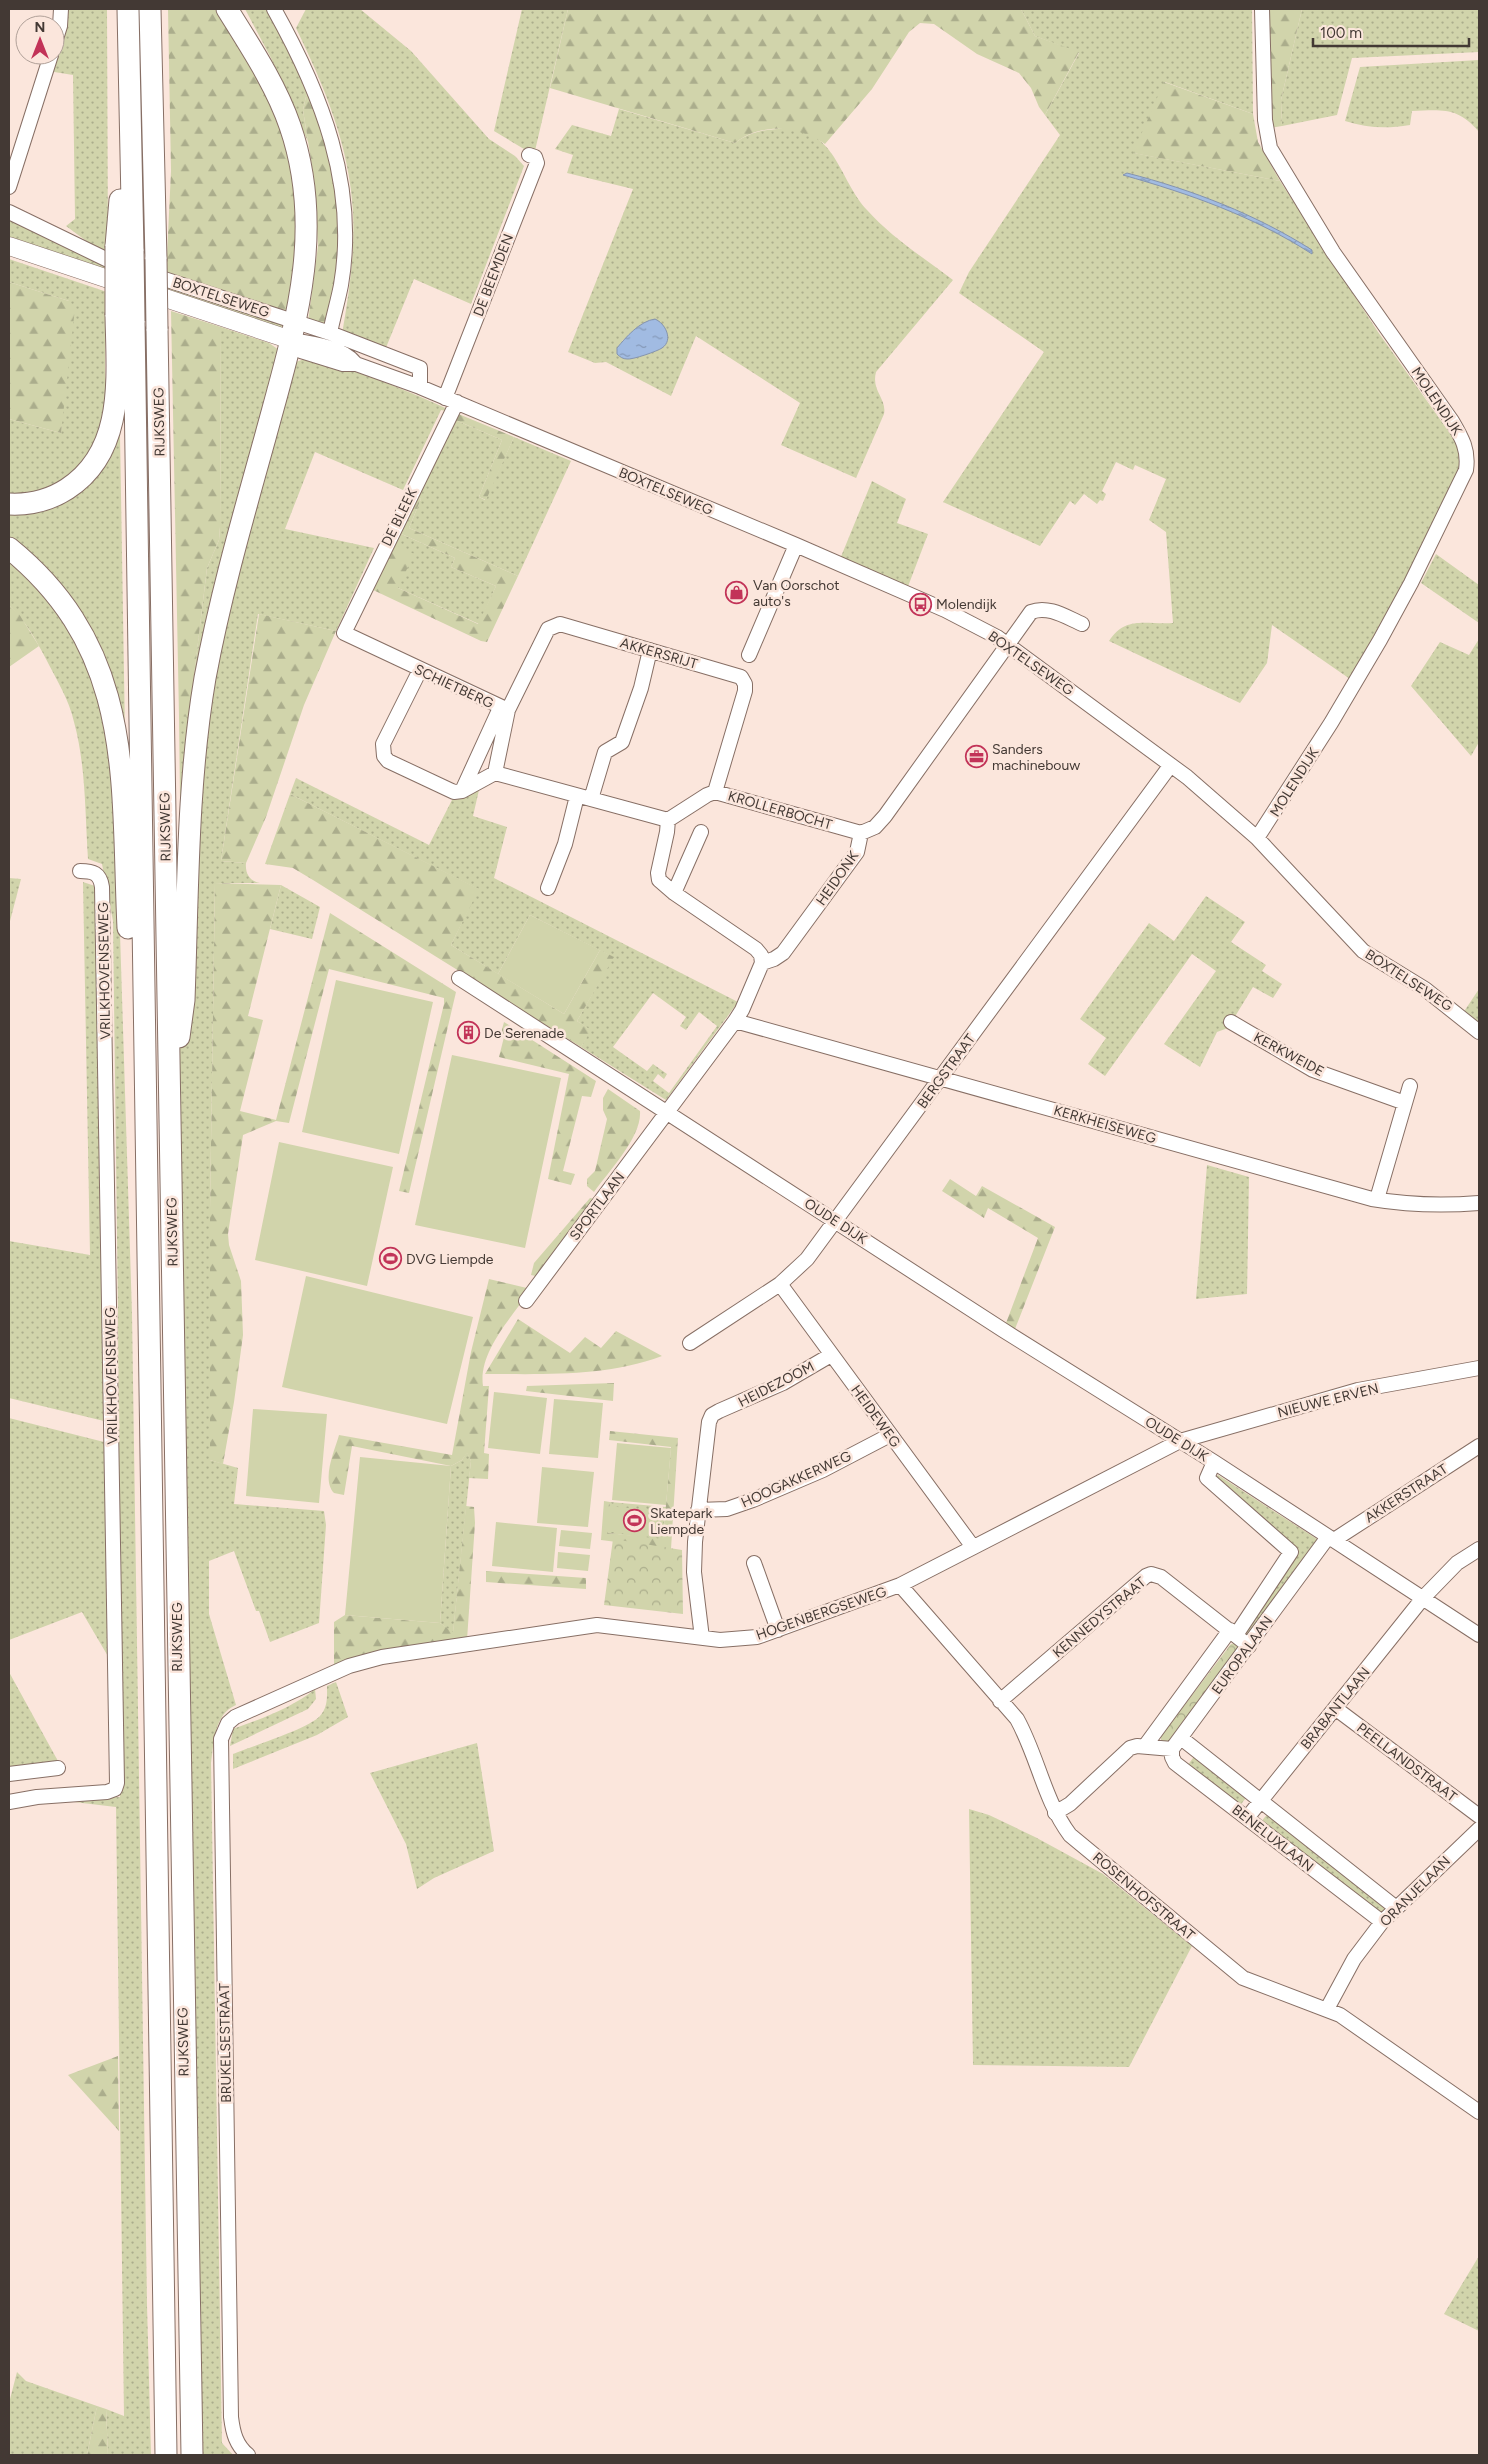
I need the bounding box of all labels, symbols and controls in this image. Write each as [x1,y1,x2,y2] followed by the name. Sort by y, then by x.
[15,15,65,65] north arrow
[1313,15,1469,47] scale bar
[35,19,45,36] text: N
[1320,24,1362,42] text: 100 m
[470,231,517,319] street label: DE BEEMDEN
[170,274,272,321] street label: BOXTELSEWEG
[1408,364,1466,439] street label: MOLENDIJK
[150,387,169,457] street label: RIJKSWEG
[616,464,716,519] street label: BOXTELSEWEG
[378,485,421,549] street label: DE BLEEK
[753,577,840,610] place label: Van Oorschot auto's
[725,581,749,605] shop icon: Van Oorschot auto's
[908,592,932,616] bus stop icon: Molendijk
[936,596,997,613] place label: Molendijk
[985,628,1077,699] street label: BOXTELSEWEG
[618,634,700,673] street label: AKKERSRIJT
[412,661,496,712] street label: SCHIETBERG
[992,741,1080,774] place label: Sanders machinebouw
[1266,744,1323,820] street label: MOLENDIJK
[964,745,988,769] office icon: Sanders machinebouw
[726,787,834,834] street label: KROLLERBOCHT
[156,792,175,862] street label: RIJKSWEG
[813,847,863,909] street label: HEIDONK
[95,902,114,1040] street label: VRILKHOVENSEWEG
[1362,946,1456,1015] street label: BOXTELSEWEG
[456,1021,480,1045] building icon: De Serenade
[484,1025,565,1042] place label: De Serenade
[1251,1029,1327,1080] street label: KERKWEIDE
[914,1031,979,1112] street label: BERGSTRAAT
[1052,1102,1158,1147] street label: KERKHEISEWEG
[566,1169,629,1244] street label: SPORTLAAN
[801,1195,871,1248] street label: OUDE DIJK
[163,1197,182,1267] street label: RIJKSWEG
[378,1247,402,1271] sports icon: DVG Liempde
[406,1251,494,1268] place label: DVG Liempde
[102,1307,121,1445] street label: VRILKHOVENSEWEG
[735,1358,817,1411] street label: HEIDEZOOM
[1276,1380,1381,1421] street label: NIEUWE ERVEN
[847,1382,904,1451] street label: HEIDEWEG
[1142,1413,1212,1466] street label: OUDE DIJK
[738,1447,854,1511] street label: HOOGAKKERWEG
[1362,1460,1451,1526] street label: AKKERSTRAAT
[650,1505,712,1538] place label: Skatepark Liempde
[622,1509,646,1533] sports icon: Skatepark Liempde
[1049,1573,1150,1661] street label: KENNEDYSTRAAT
[754,1583,889,1644] street label: HOGENBERGSEWEG
[169,1602,186,1672] street label: RIJKSWEG
[1208,1613,1276,1698] street label: EUROPALAAN
[1297,1664,1374,1753] street label: BRABANTLAAN
[1353,1719,1460,1806] street label: PEELLANDSTRAAT
[1229,1801,1317,1876] street label: BENELUXLAAN
[1089,1849,1198,1944] street label: ROSENHOFSTRAAT
[1377,1853,1454,1930] street label: ORANJELAAN
[216,1983,235,2103] street label: BRUKELSESTRAAT
[174,2007,193,2077] street label: RIJKSWEG

